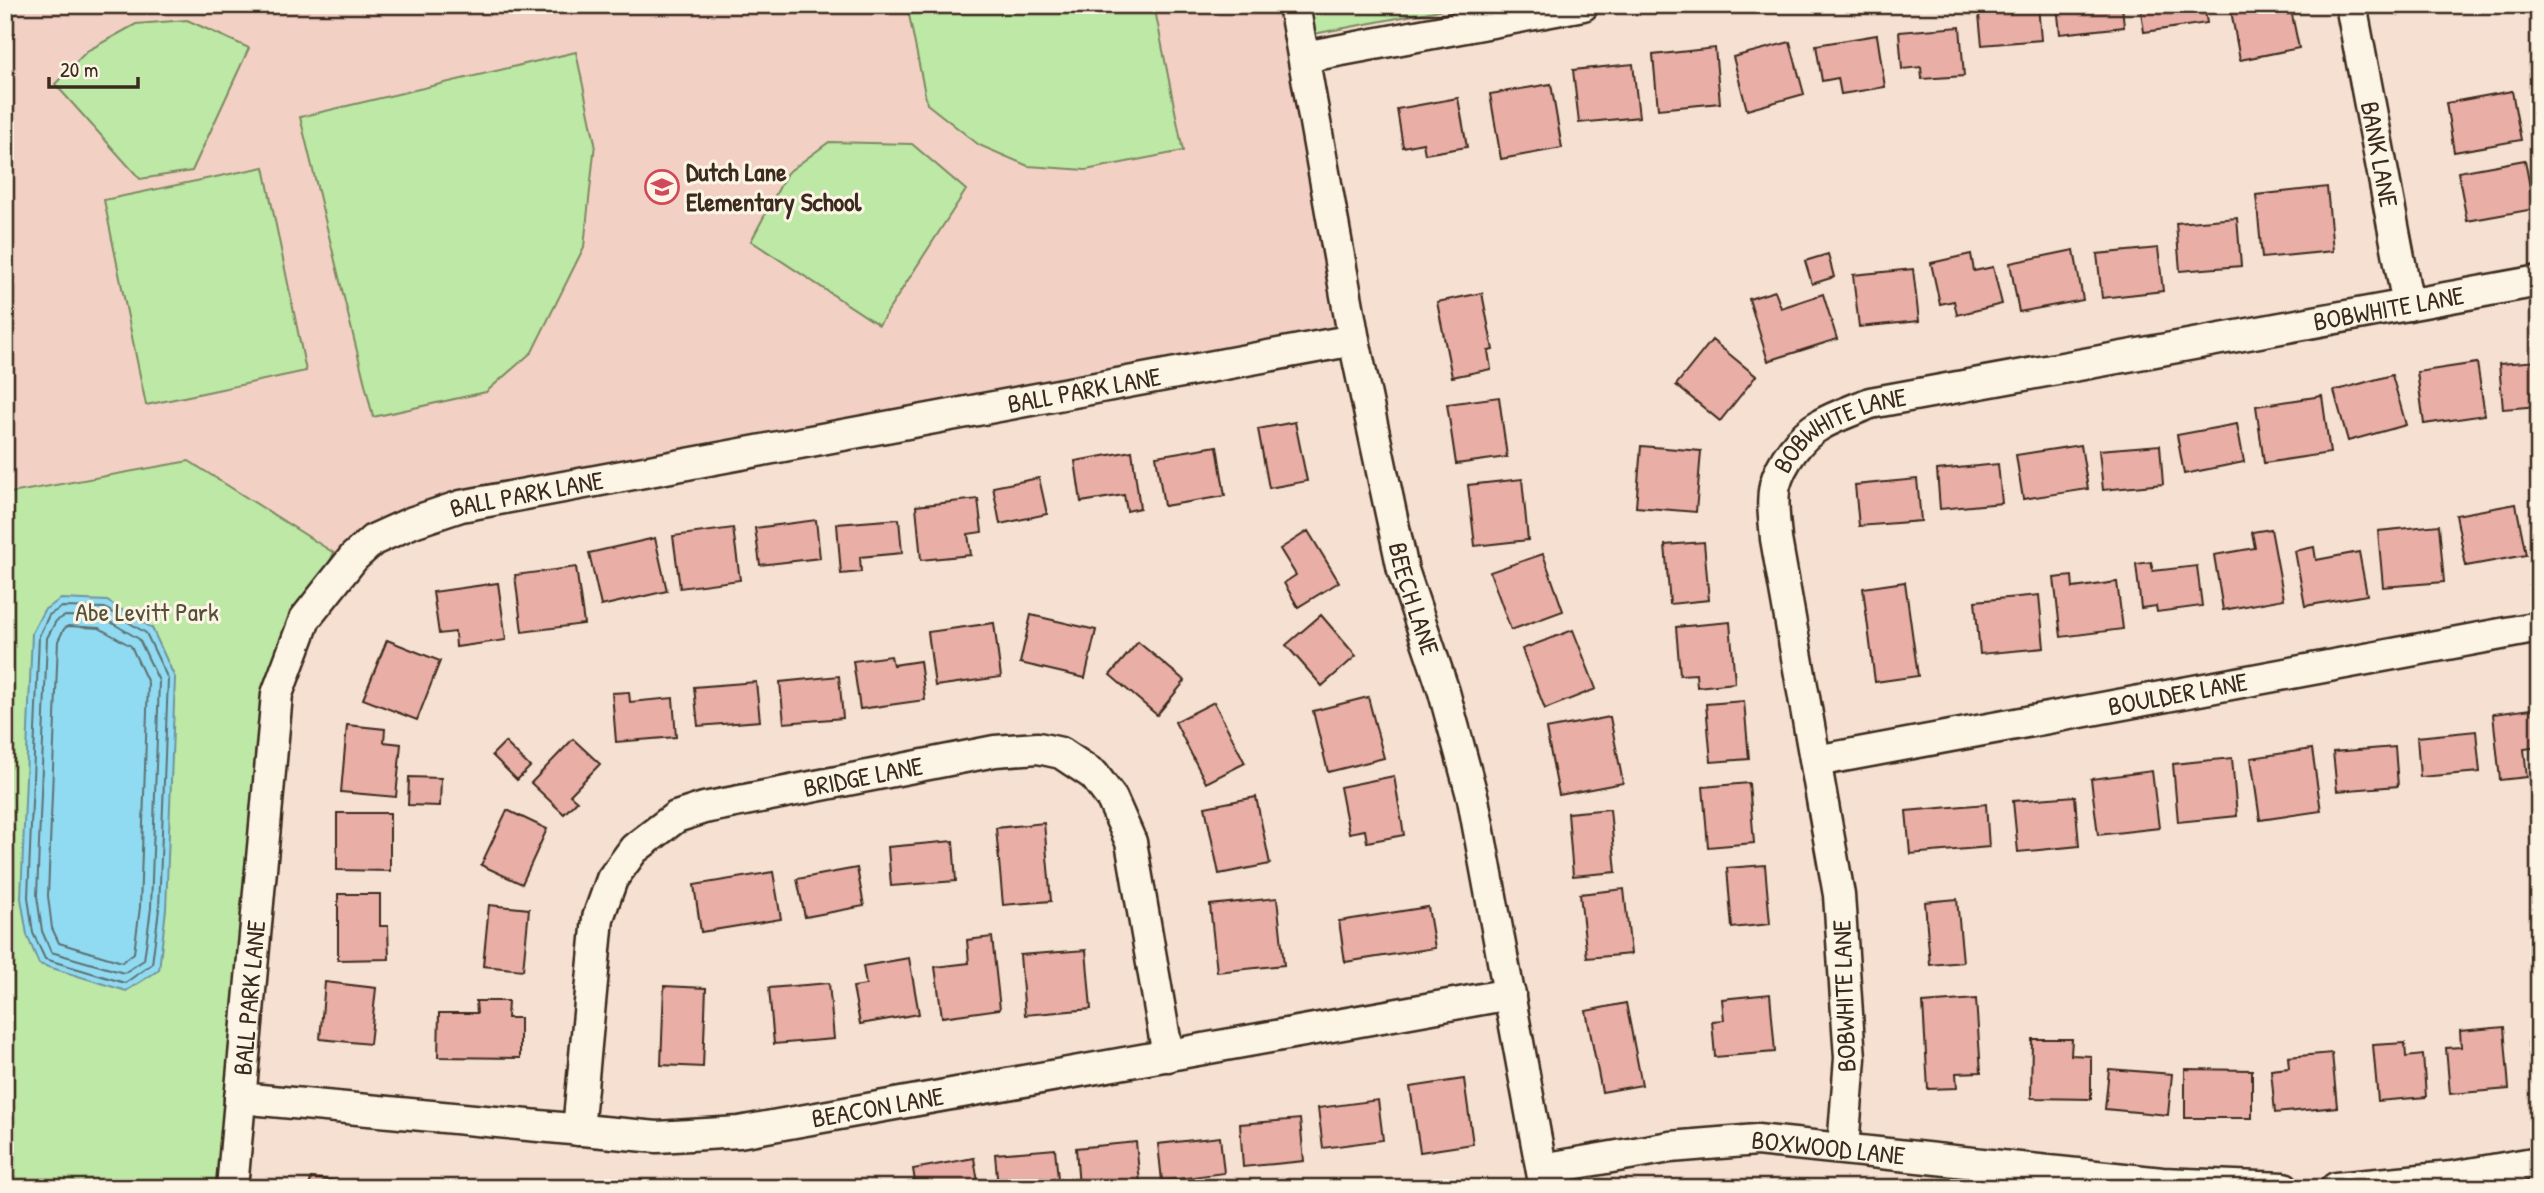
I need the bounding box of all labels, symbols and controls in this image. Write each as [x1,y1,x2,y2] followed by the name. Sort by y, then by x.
[49,46,138,90] scale bar
[60,55,98,84] text: 20 m
[2353,98,2407,211] street label: BANK LANE
[686,154,863,220] place label: Dutch Lane Elementary School
[643,168,681,206] school or university icon: Dutch Lane Elementary School
[2310,277,2467,339] street label: BOBWHITE LANE
[1004,358,1164,421] street label: BALL PARK LANE
[1764,379,1910,479] street label: BOBWHITE LANE
[445,462,607,526] street label: BALL PARK LANE
[1381,539,1448,660] street label: BEECH LANE
[75,594,219,629] park label: Abe Levitt Park
[2105,663,2251,724] street label: BOULDER LANE
[800,747,926,805] street label: BRIDGE LANE
[224,918,273,1077] street label: BALL PARK LANE
[1823,919,1864,1073] street label: BOBWHITE LANE
[809,1078,947,1136] street label: BEACON LANE
[1750,1122,1908,1173] street label: BOXWOOD LANE

